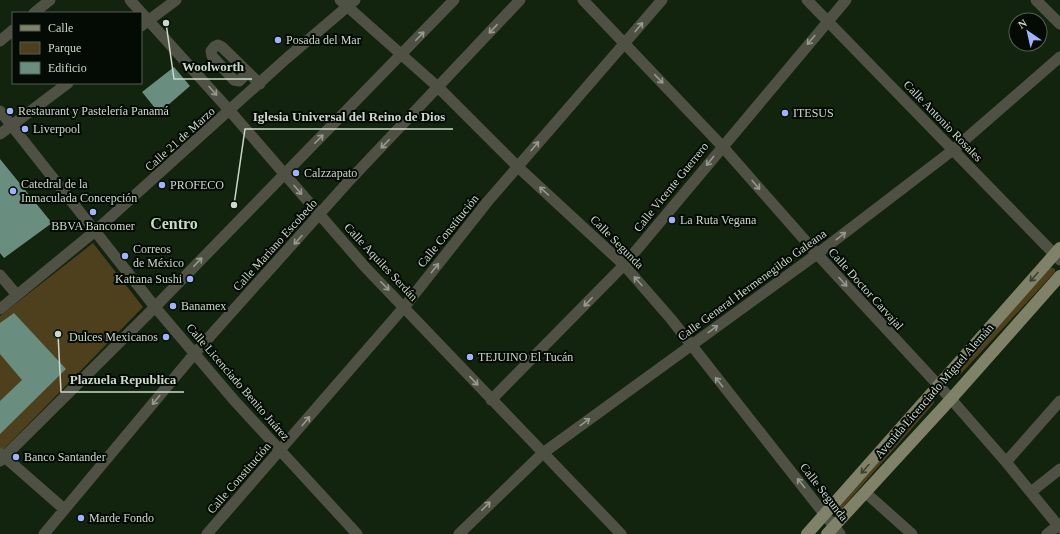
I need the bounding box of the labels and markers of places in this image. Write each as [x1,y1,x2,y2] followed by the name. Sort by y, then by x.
[286,33,361,47] place label: Posada del Mar
[273,35,283,45] marker: Posada del Mar
[174,54,252,79] callout: Woolworth
[18,104,170,118] place label: Restaurant y Pastelería Panamá
[245,104,453,129] callout: Iglesia Universal del Reino de Dios
[5,106,15,116] marker: Restaurant y Pastelería Panamá
[793,106,834,120] place label: ITESUS
[780,108,790,118] marker: ITESUS
[33,122,81,136] place label: Liverpool
[20,124,30,134] marker: Liverpool
[304,166,357,180] place label: Calzzapato
[291,168,301,178] marker: Calzzapato
[21,177,137,205] place label: Catedral de la Inmaculada Concepción
[170,178,224,192] place label: PROFECO
[157,180,167,190] marker: PROFECO
[8,186,18,196] marker: Catedral de la Inmaculada Concepción
[88,207,98,217] marker: BBVA Bancomer
[680,213,757,227] place label: La Ruta Vegana
[667,215,677,225] marker: La Ruta Vegana
[51,219,135,233] place label: BBVA Bancomer
[133,242,184,270] place label: Correos de México
[120,251,130,261] marker: Correos de México
[115,272,183,286] place label: Kattana Sushi
[185,274,195,284] marker: Kattana Sushi
[181,299,226,313] place label: Banamex
[168,301,178,311] marker: Banamex
[69,330,158,344] place label: Dulces Mexicanos
[161,332,171,342] marker: Dulces Mexicanos
[478,350,573,364] place label: TEJUINO El Tucán
[465,352,475,362] marker: TEJUINO El Tucán
[61,367,184,392] callout: Plazuela Republica
[24,450,106,464] place label: Banco Santander
[11,452,21,462] marker: Banco Santander
[89,511,154,525] place label: Marde Fondo
[76,513,86,523] marker: Marde Fondo

